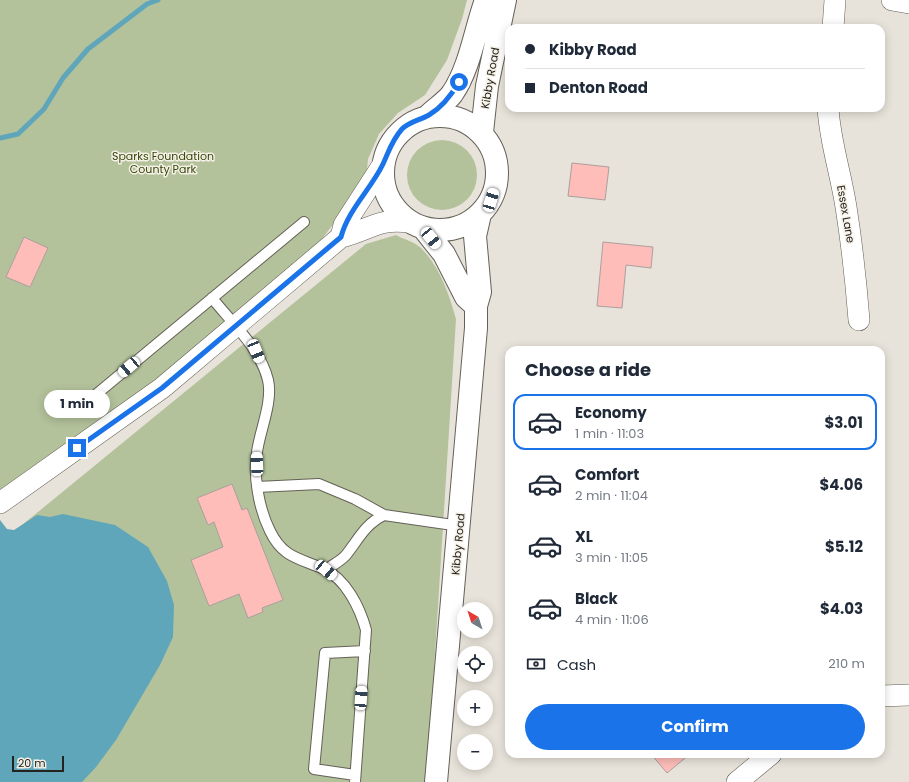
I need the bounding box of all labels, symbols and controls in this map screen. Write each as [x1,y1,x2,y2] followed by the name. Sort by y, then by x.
[549,39,637,60] text: Kibby Road
[477,46,503,110] street label: Kibby Road
[450,73,468,91] route start
[549,77,648,98] text: Denton Road
[112,148,214,177] park label: Sparks Foundation County Park
[833,184,859,244] street label: Essex Lane
[482,187,500,213] car
[419,225,443,251] car
[246,338,266,364] car
[116,355,142,379] car
[525,357,651,382] text: Choose a ride
[44,390,110,418] callout: 1 min
[60,394,94,413] text: 1 min
[575,402,647,423] text: Economy
[527,404,563,440] icon: car
[824,412,863,433] text: $3.01
[575,424,644,443] text: 1 min · 11:03
[68,439,86,457] route end
[251,452,263,476] car
[575,464,639,485] text: Comfort
[527,466,563,502] icon: car
[819,474,863,495] text: $4.06
[575,486,648,505] text: 2 min · 11:04
[447,512,469,576] street label: Kibby Road
[575,526,593,547] text: XL
[527,528,563,564] icon: car
[825,536,863,557] text: $5.12
[575,548,648,567] text: 3 min · 11:05
[313,558,339,582] car
[575,588,618,609] text: Black
[527,590,563,626] icon: car
[820,598,863,619] text: $4.03
[457,602,493,638] north arrow
[457,602,493,770] map controls
[575,610,649,629] text: 4 min · 11:06
[457,646,493,682] button: locate
[525,653,547,675] icon: cash
[557,654,596,675] text: Cash
[828,654,865,673] text: 210 m
[354,686,368,710] car
[457,690,493,726] button: +
[525,704,865,750] button: Confirm
[457,734,493,770] button: −
[12,754,64,773] scale bar
[18,755,46,771] text: 20 m

